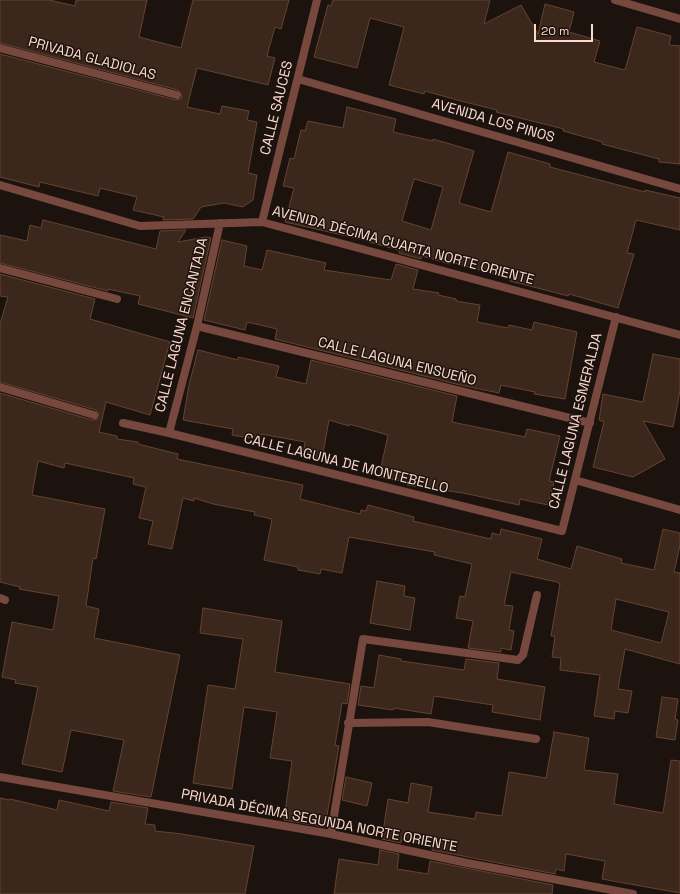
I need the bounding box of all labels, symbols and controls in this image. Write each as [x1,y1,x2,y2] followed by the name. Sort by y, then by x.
[536,16,595,42] scale bar
[541,23,569,39] text: 20 m
[26,34,158,84] street label: PRIVADA GLADIOLAS
[257,59,297,157] street label: CALLE SAUCES
[430,95,556,147] street label: AVENIDA LOS PINOS
[270,203,536,289] street label: AVENIDA DÉCIMA CUARTA NORTE ORIENTE
[152,236,212,414] street label: CALLE LAGUNA ENCANTADA
[546,331,606,511] street label: CALLE LAGUNA ESMERALDA
[316,334,478,390] street label: CALLE LAGUNA ENSUEÑO
[242,430,450,498] street label: CALLE LAGUNA DE MONTEBELLO
[180,786,458,856] street label: PRIVADA DÉCIMA SEGUNDA NORTE ORIENTE

